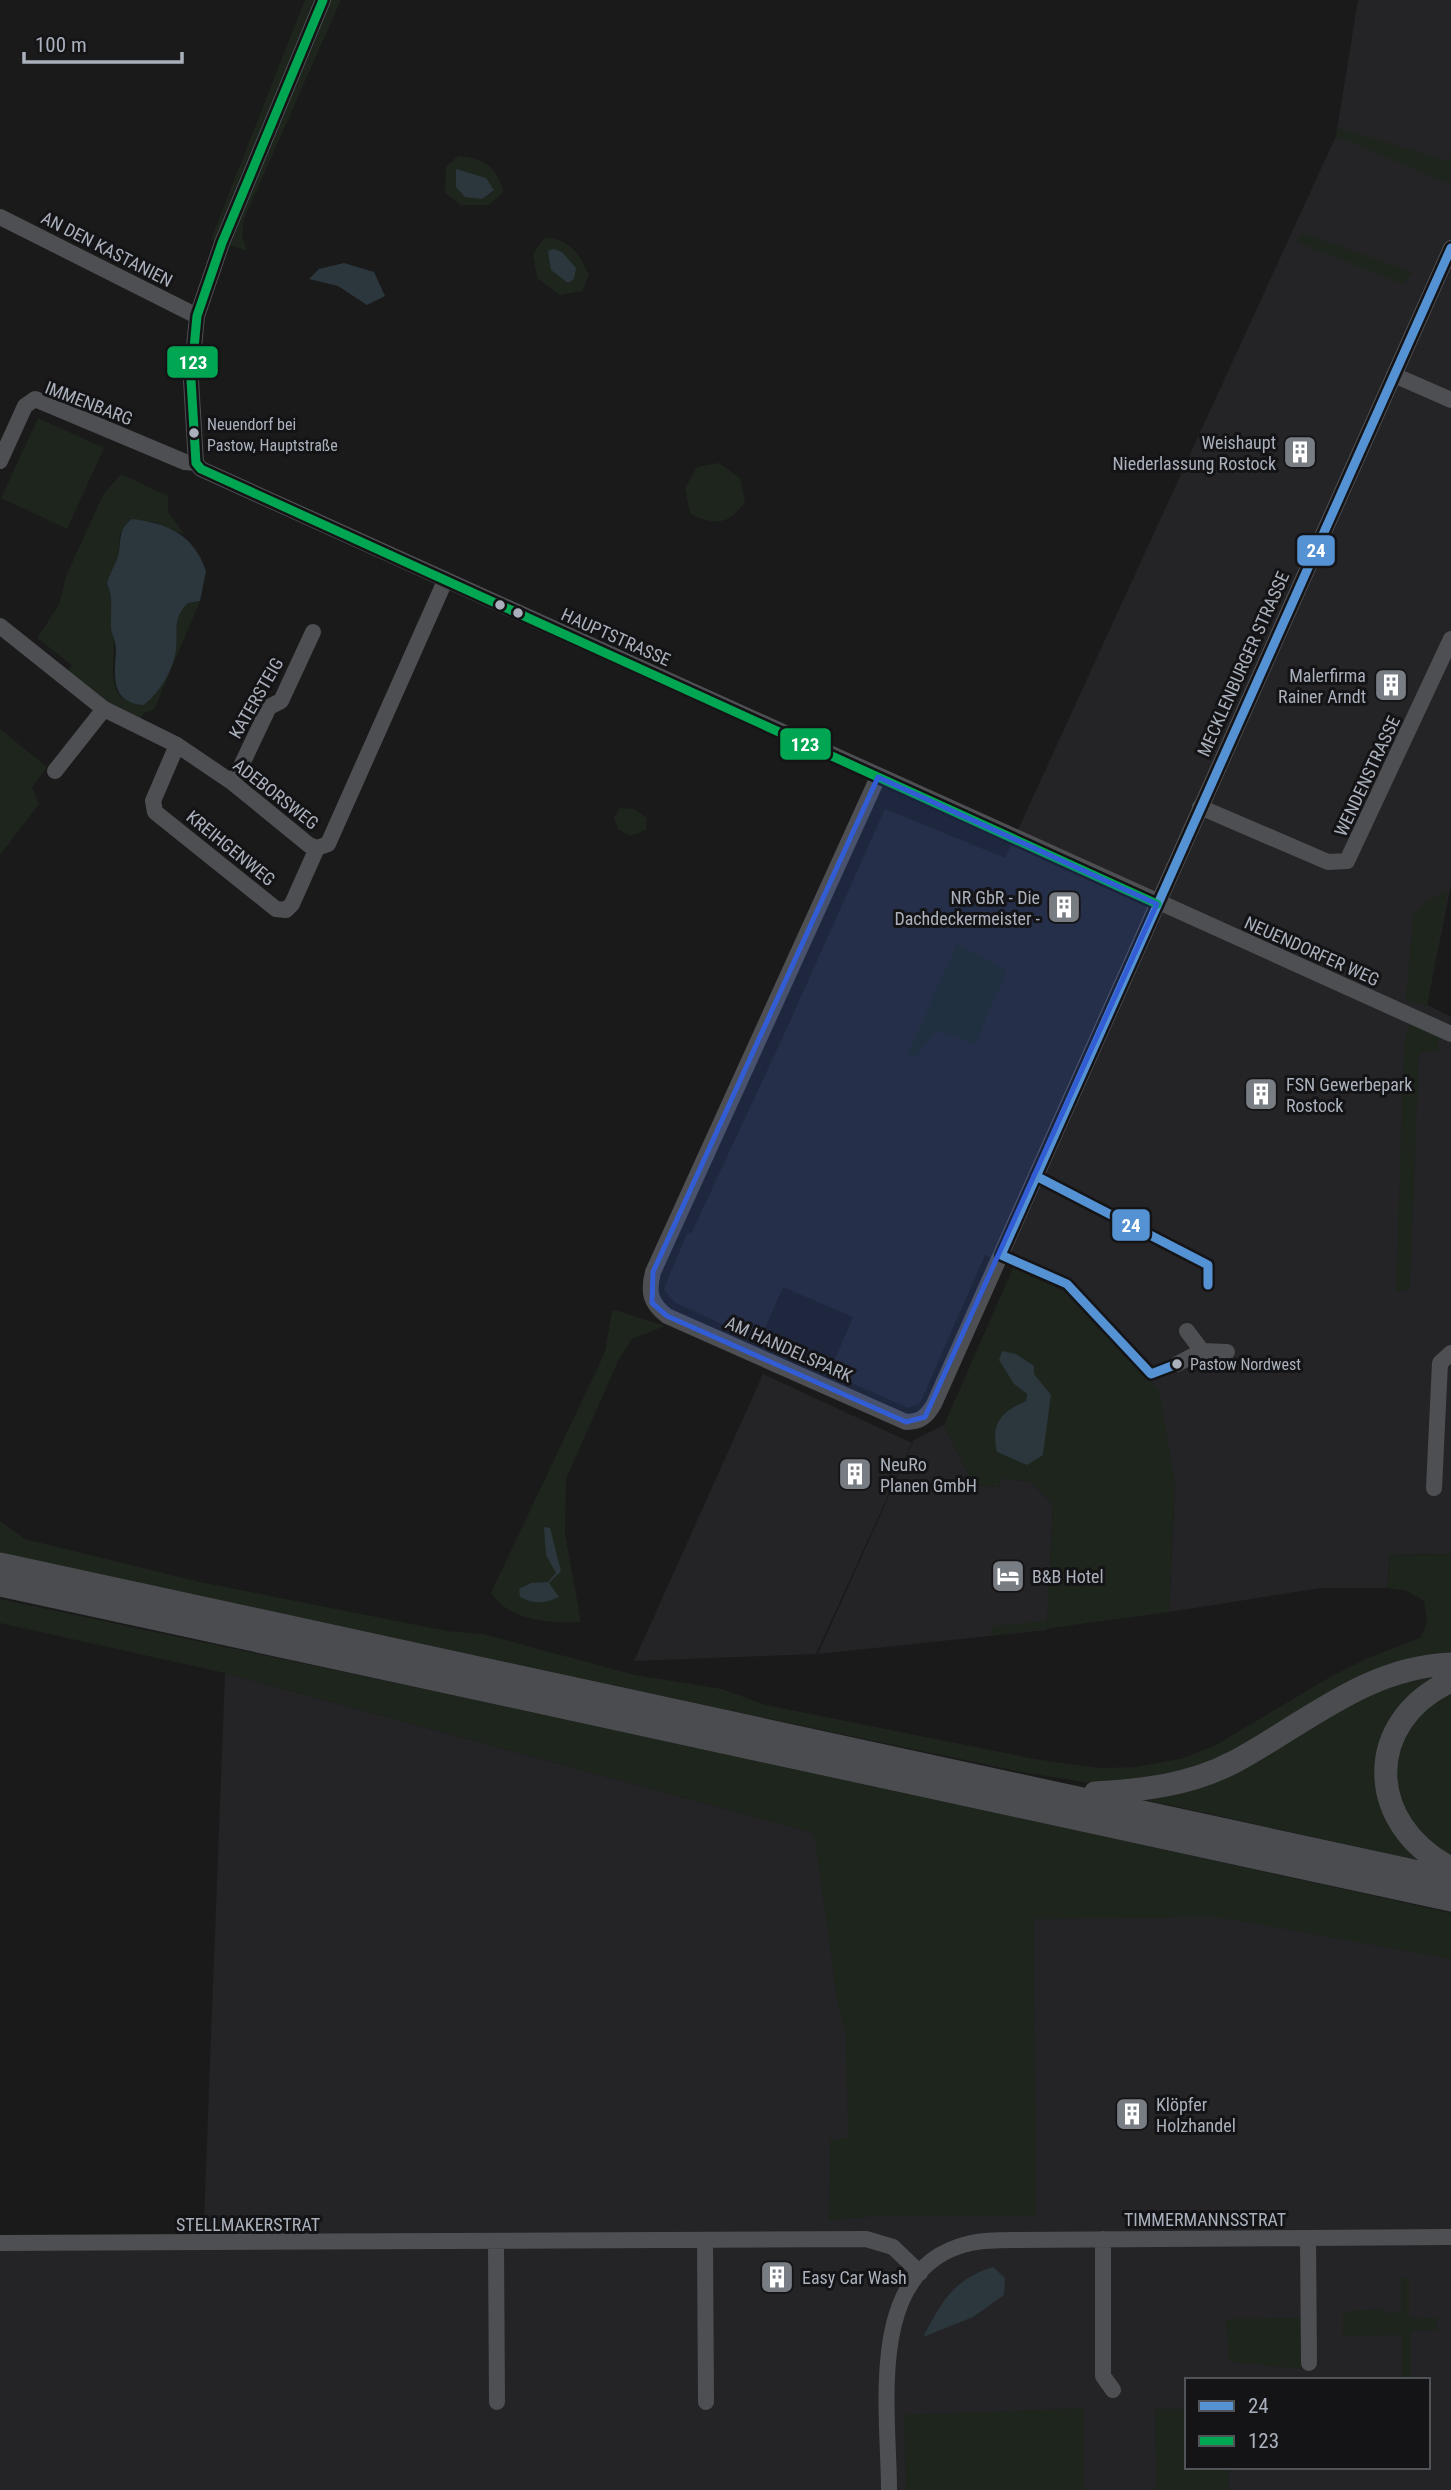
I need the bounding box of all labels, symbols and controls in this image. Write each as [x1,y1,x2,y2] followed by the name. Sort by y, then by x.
[24,21,182,65] scale bar
[35,33,87,57] text: 100 m
[38,207,176,291] street label: AN DEN KASTANIEN
[166,345,219,379] line badge: 123
[179,351,207,374] text: 123
[42,377,136,429] street label: IMMENBARG
[207,415,338,455] place label: Neuendorf bei Pastow, Hauptstraße
[187,426,201,440] marker: Neuendorf bei Pastow, Hauptstraße
[1112,432,1276,474] place label: Weishaupt Niederlassung Rostock
[1281,433,1319,471] building icon: Weishaupt Niederlassung Rostock
[1296,534,1336,567] line badge: 24
[1306,539,1326,562] text: 24
[1193,568,1293,760] street label: MECKLENBURGER STRASSE
[493,598,507,612] unlabelled marker
[558,604,674,670] street label: HAUPTSTRASSE
[511,606,525,620] unlabelled marker
[224,654,288,742] street label: KATERSTEIG
[1278,665,1366,707] place label: Malerfirma Rainer Arndt
[1372,666,1410,704] building icon: Malerfirma Rainer Arndt
[1330,712,1404,840] street label: WENDENSTRASSE
[779,727,832,761] line badge: 123
[791,733,819,756] text: 123
[229,754,323,834] street label: ADEBORSWEG
[182,806,280,890] street label: KREIHGENWEG
[894,887,1041,929] place label: NR GbR - Die Dachdeckermeister -
[1045,888,1083,926] building icon: NR GbR - Die Dachdeckermeister -
[1241,912,1383,990] street label: NEUENDORFER WEG
[1286,1074,1412,1116] place label: FSN Gewerbepark Rostock
[1242,1075,1280,1113] building icon: FSN Gewerbepark Rostock
[1111,1208,1151,1242] line badge: 24
[1121,1214,1141,1237] text: 24
[722,1312,856,1386] street label: AM HANDELSPARK
[1190,1355,1301,1374] place label: Pastow Nordwest
[1170,1357,1184,1371] marker: Pastow Nordwest
[880,1454,977,1496] place label: NeuRo Planen GmbH
[836,1455,874,1493] building icon: NeuRo Planen GmbH
[989,1557,1027,1595] hotel icon: B&B Hotel
[1032,1566,1104,1587] place label: B&B Hotel
[1156,2094,1236,2136] place label: Klöpfer Holzhandel
[1113,2095,1151,2133] building icon: Klöpfer Holzhandel
[1124,2209,1286,2230] street label: TIMMERMANNSSTRAT
[176,2214,320,2235] street label: STELLMAKERSTRAT
[758,2258,796,2296] building icon: Easy Car Wash
[802,2267,907,2288] place label: Easy Car Wash
[1185,2378,1430,2469] legend
[1248,2394,1269,2418] text: 24
[1248,2429,1279,2453] text: 123

